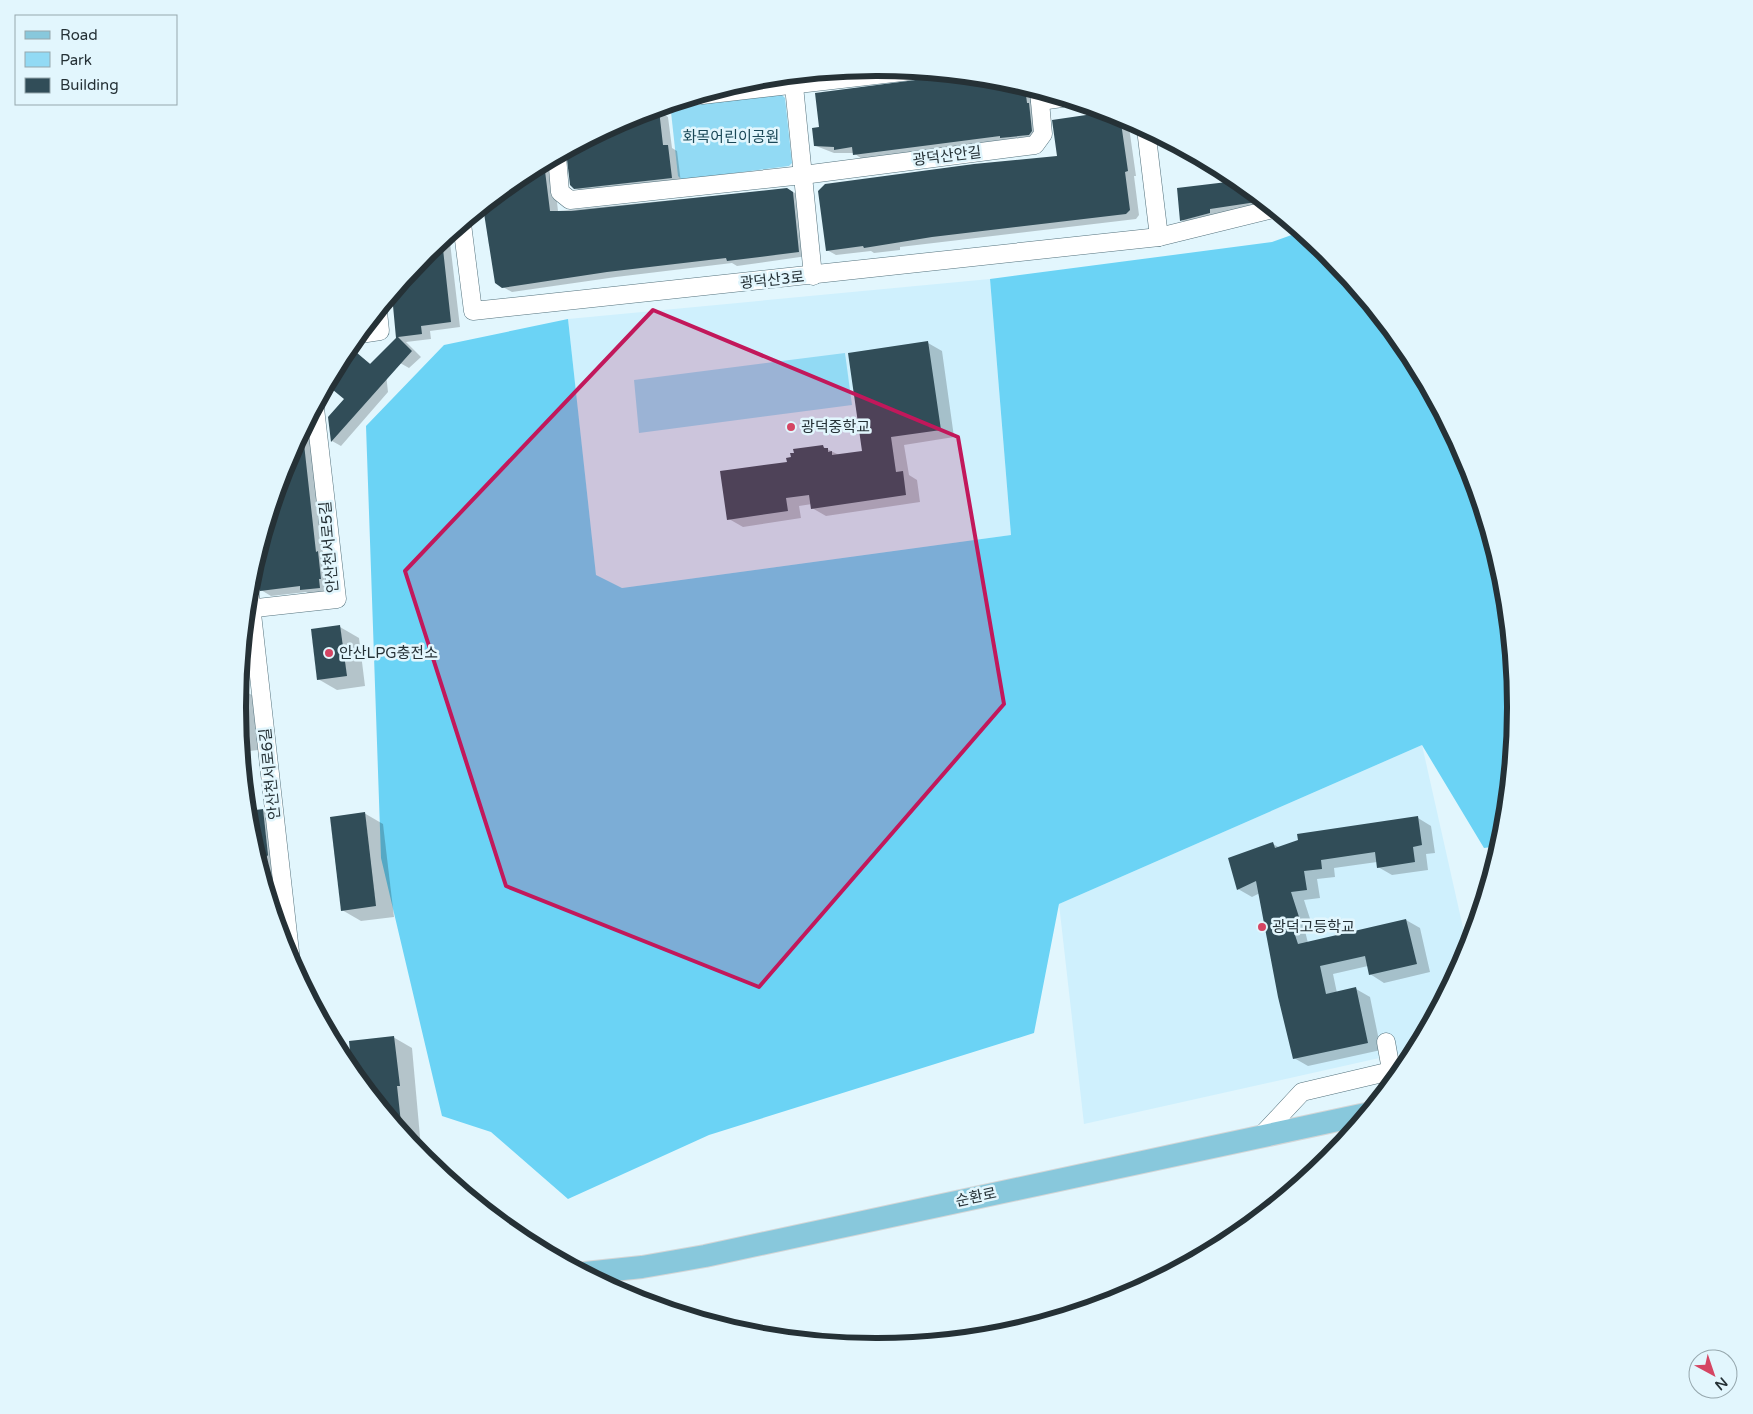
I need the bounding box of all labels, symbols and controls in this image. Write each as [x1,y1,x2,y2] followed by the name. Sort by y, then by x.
[15,15,178,105] legend
[60,26,98,44] text: Road
[60,51,92,69] text: Park
[60,76,119,94] text: Building
[683,128,779,146] park label: 화목어린이공원
[912,143,982,169] street label: 광덕산안길
[739,268,805,292] street label: 광덕산3로
[801,418,870,436] place label: 광덕중학교
[785,421,797,433] marker: 광덕중학교
[316,500,342,594] street label: 안산천서로5길
[339,644,438,662] place label: 안산LPG충전소
[323,647,335,659] marker: 안산LPG충전소
[256,727,284,821] street label: 안산천서로6길
[1272,918,1355,936] place label: 광덕고등학교
[1256,921,1268,933] marker: 광덕고등학교
[954,1184,998,1210] street label: 순환로
[1688,1349,1738,1399] north arrow
[1711,1373,1731,1394] text: N

